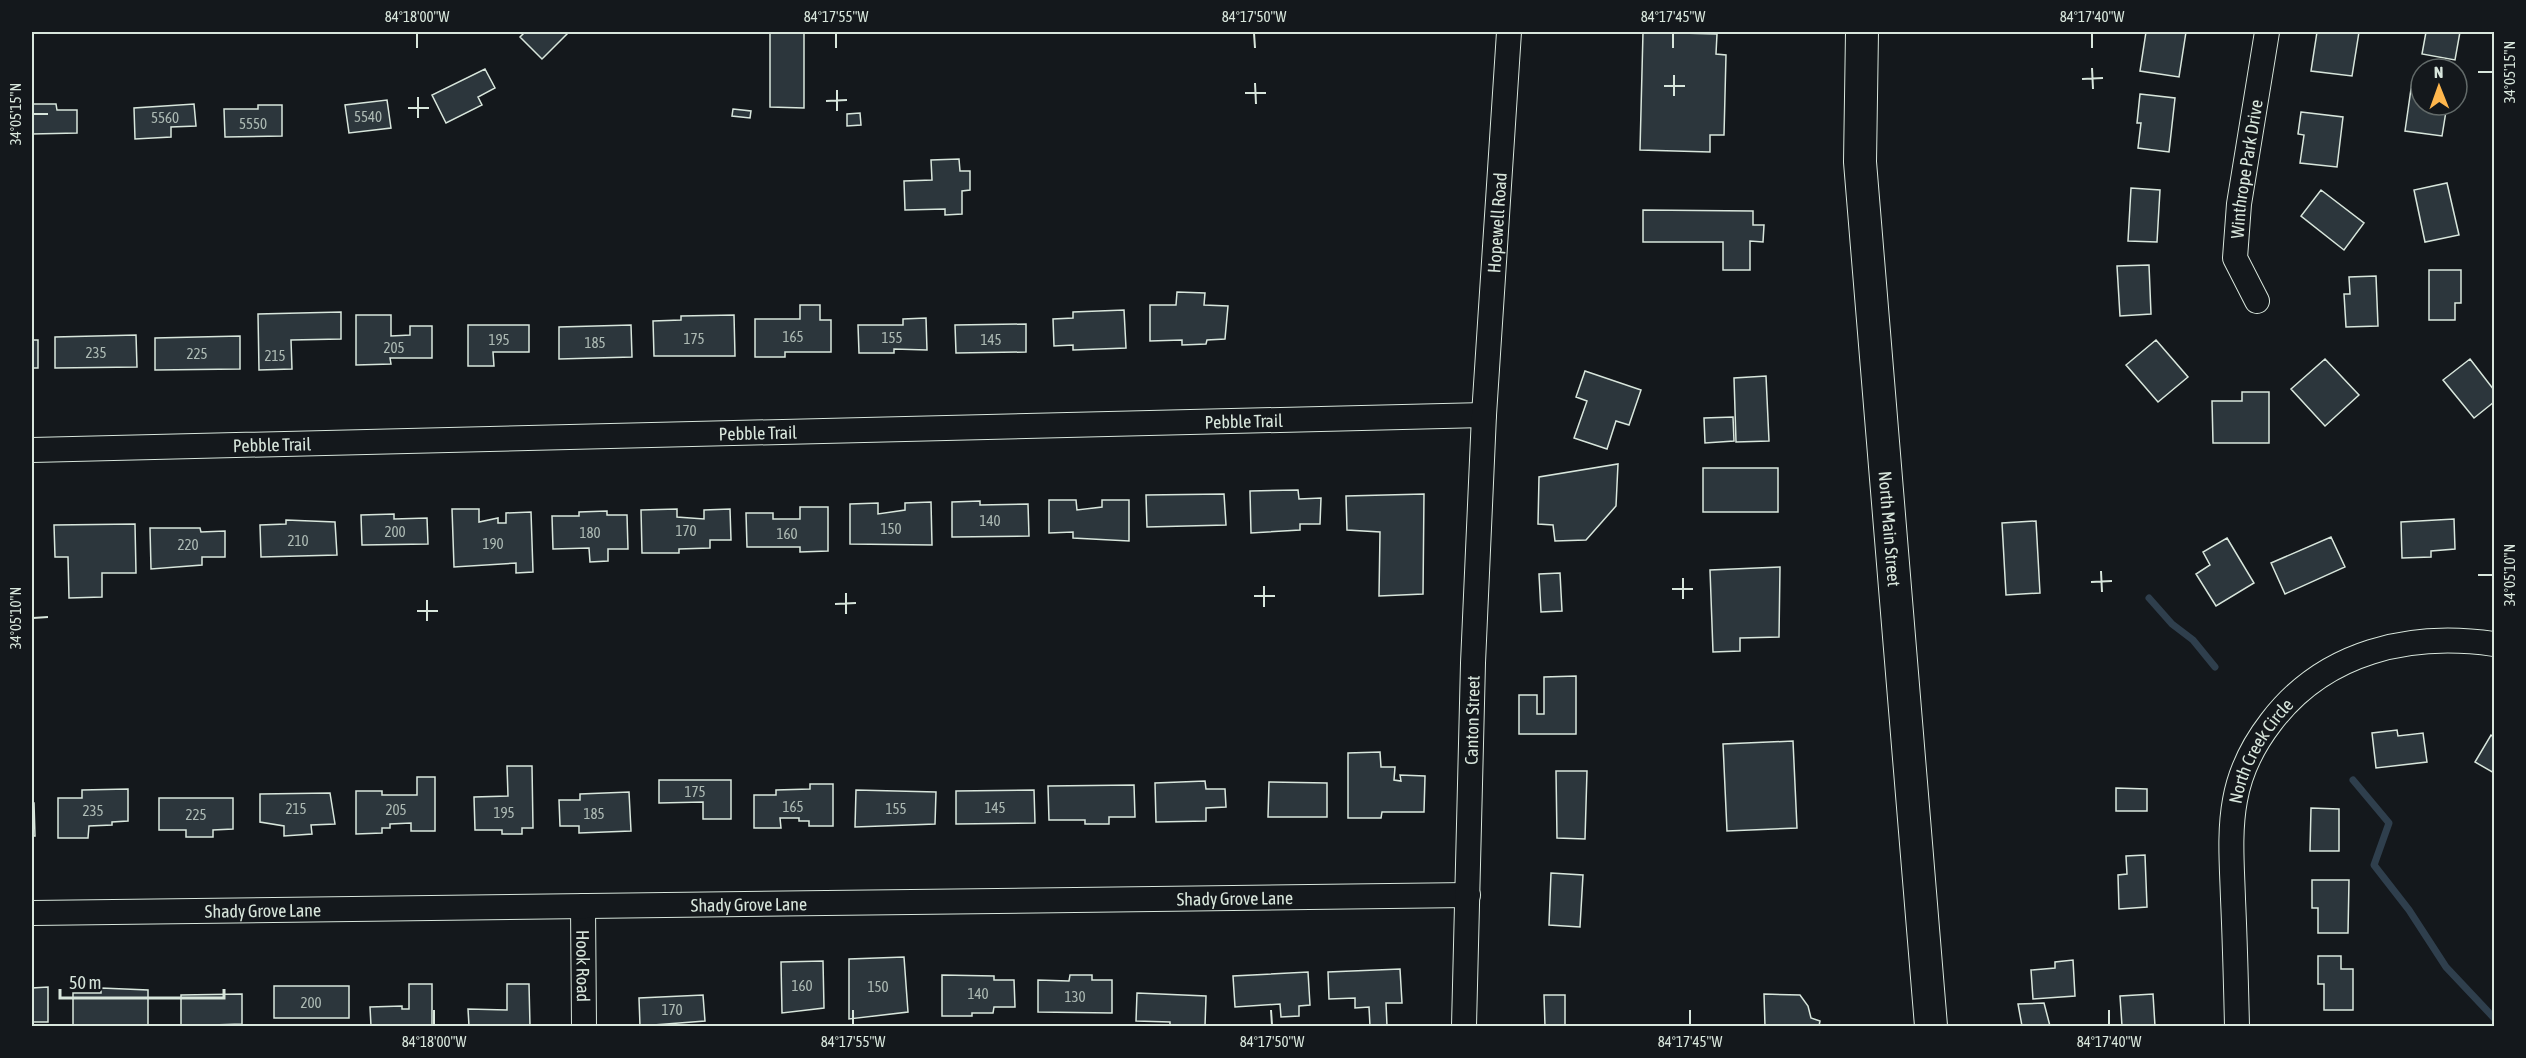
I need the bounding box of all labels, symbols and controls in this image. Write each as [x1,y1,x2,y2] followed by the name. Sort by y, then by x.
[385,8,449,25] text: 84°18'00"W
[804,8,868,25] text: 84°17'55"W
[1222,8,1286,25] text: 84°17'50"W
[1641,8,1705,25] text: 84°17'45"W
[2060,8,2124,25] text: 84°17'40"W
[2501,41,2518,103] text: 34°05'15"N
[2409,57,2469,117] north arrow
[2434,63,2444,81] text: N
[7,83,24,145] text: 34°05'15"N
[2226,98,2266,239] street label: Winthrope Park Drive
[354,108,382,125] house number: 5540
[151,109,179,126] house number: 5560
[239,115,267,132] house number: 5550
[1483,172,1510,274] street label: Hopewell Road
[782,328,804,345] house number: 165
[881,329,903,346] house number: 155
[683,330,705,347] house number: 175
[488,331,510,348] house number: 195
[980,331,1002,348] house number: 145
[584,334,606,351] house number: 185
[383,339,405,356] house number: 205
[85,344,107,361] house number: 235
[186,345,208,362] house number: 225
[264,347,286,364] house number: 215
[1204,409,1283,432] street label: Pebble Trail
[718,421,797,444] street label: Pebble Trail
[233,433,312,456] street label: Pebble Trail
[1875,470,1905,587] street label: North Main Street
[979,512,1001,529] house number: 140
[880,520,902,537] house number: 150
[675,522,697,539] house number: 170
[384,523,406,540] house number: 200
[579,524,601,541] house number: 180
[776,525,798,542] house number: 160
[287,532,309,549] house number: 210
[482,535,504,552] house number: 190
[177,536,199,553] house number: 220
[2501,544,2518,606] text: 34°05'10"N
[7,587,24,649] text: 34°05'10"N
[1460,675,1483,765] street label: Canton Street
[2224,694,2297,805] street label: North Creek Circle
[684,783,706,800] house number: 175
[782,798,804,815] house number: 165
[984,799,1006,816] house number: 145
[285,800,307,817] house number: 215
[885,800,907,817] house number: 155
[385,801,407,818] house number: 205
[82,802,104,819] house number: 235
[493,804,515,821] house number: 195
[583,805,605,822] house number: 185
[185,806,207,823] house number: 225
[1177,887,1293,909] street label: Shady Grove Lane
[691,893,807,915] street label: Shady Grove Lane
[205,899,321,921] street label: Shady Grove Lane
[573,930,594,1002] street label: Hook Road
[60,962,224,1000] scale bar
[69,972,101,993] text: 50 m
[791,977,813,994] house number: 160
[867,978,889,995] house number: 150
[967,985,989,1002] house number: 140
[1064,988,1086,1005] house number: 130
[300,994,322,1011] house number: 200
[661,1001,683,1018] house number: 170
[402,1033,466,1050] text: 84°18'00"W
[821,1033,885,1050] text: 84°17'55"W
[1240,1033,1304,1050] text: 84°17'50"W
[1658,1033,1722,1050] text: 84°17'45"W
[2077,1033,2141,1050] text: 84°17'40"W

